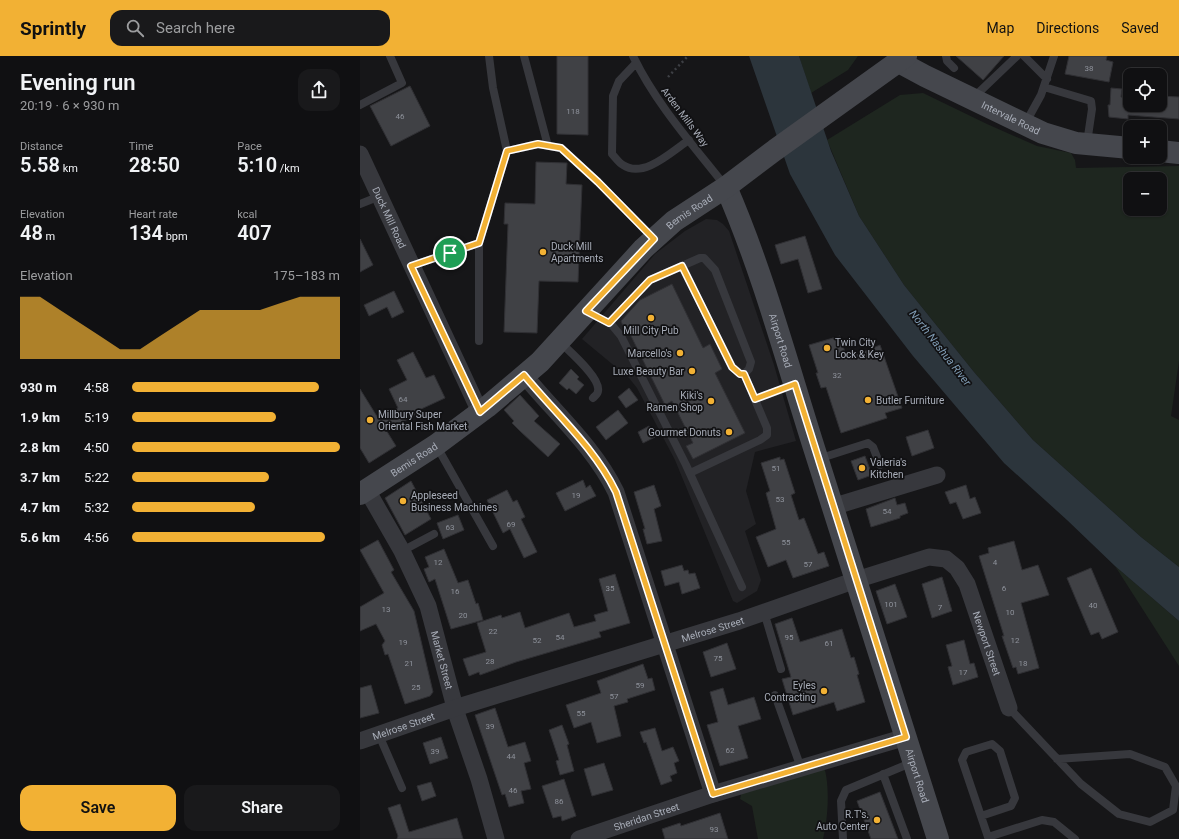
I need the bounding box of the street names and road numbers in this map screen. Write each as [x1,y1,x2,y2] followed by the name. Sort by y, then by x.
[659,85,711,149] street label: Arden Mills Way
[980,99,1042,136] street label: Intervale Road
[371,185,409,250] street label: Duck Mill Road
[664,192,714,231] street label: Bemis Road
[767,312,794,369] street label: Airport Road
[388,440,439,478] street label: Bemis Road
[971,610,1003,677] street label: Newport Street
[680,614,745,644] street label: Melrose Street
[429,630,455,690] street label: Market Street
[371,710,436,742] street label: Melrose Street
[904,747,931,804] street label: Airport Road
[612,800,680,832] street label: Sheridan Street

